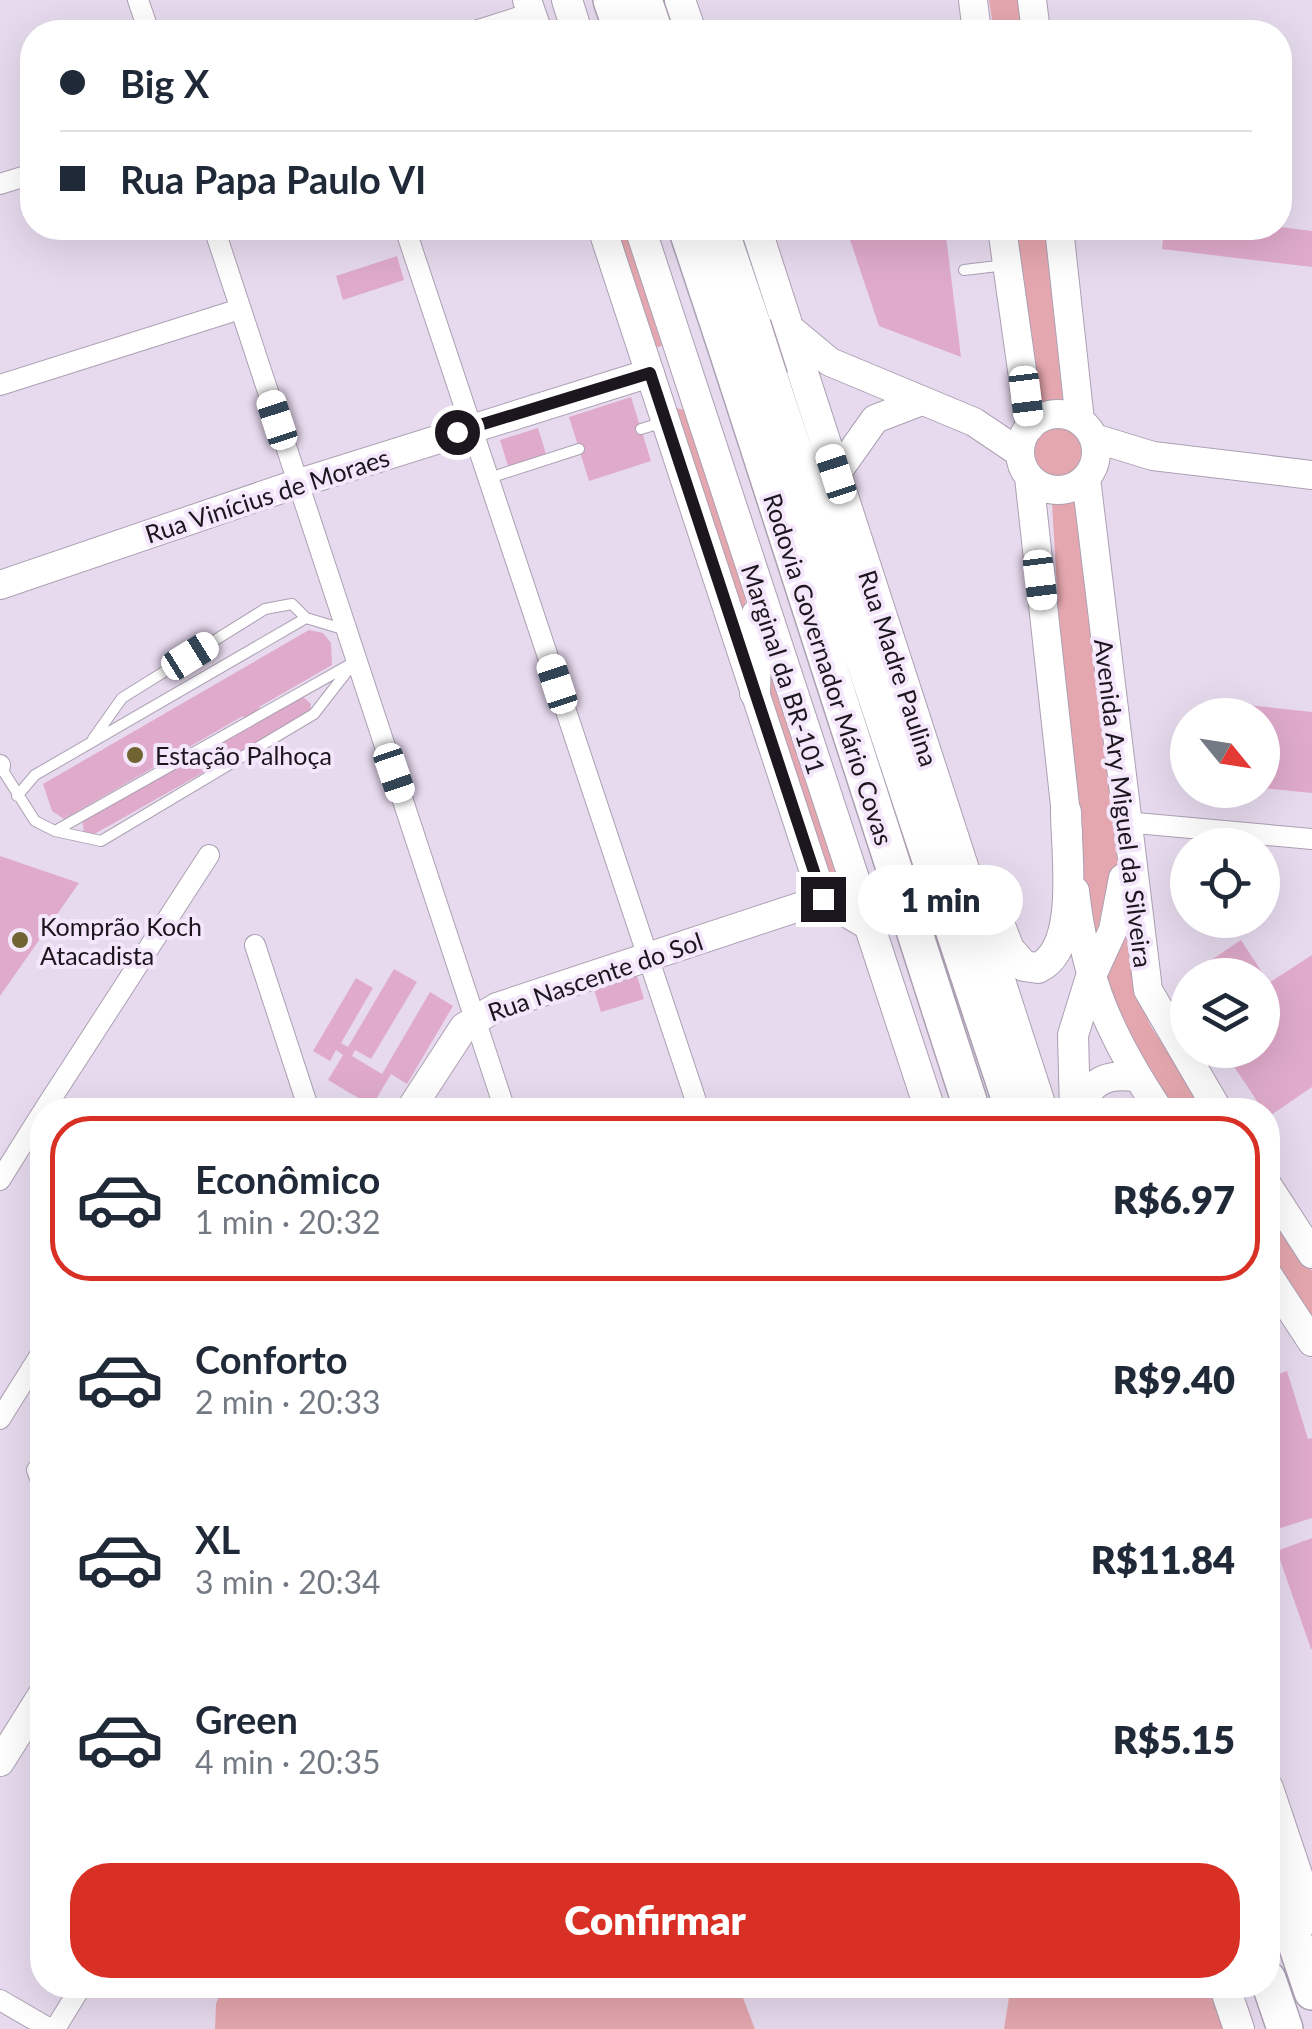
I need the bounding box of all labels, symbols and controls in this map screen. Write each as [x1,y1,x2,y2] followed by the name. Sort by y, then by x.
[120,60,209,106] text: Big X
[120,156,426,202] text: Rua Papa Paulo VI
[1007,364,1045,428] car
[253,387,301,453] car
[435,410,480,455] route start
[141,441,393,549] street label: Rua Vinícius de Moraes
[812,441,860,507] car
[758,489,900,849] street label: Rodovia Governador Mário Covas
[1021,548,1059,612] car
[736,560,832,778] street label: Marginal da BR-101
[853,566,945,770] street label: Rua Madre Paulina
[157,627,223,685] car
[1089,637,1159,969] street label: Avenida Ary Miguel da Silveira
[533,651,581,717] car
[1170,698,1280,808] north arrow
[1170,698,1280,1068] map controls
[155,740,332,770] place label: Estação Palhoça
[370,740,418,806] car
[124,744,146,766] marker: Estação Palhoça
[1170,828,1280,938] button: locate
[858,864,1023,934] callout: 1 min
[801,877,846,922] route end
[901,880,980,919] text: 1 min
[40,911,202,970] place label: Komprão Koch Atacadista
[484,925,706,1027] street label: Rua Nascente do Sol
[9,929,31,951] marker: Komprão Koch Atacadista
[1170,958,1280,1068] button: layers
[75,1154,165,1244] icon: car
[195,1156,380,1202] text: Econômico
[1113,1176,1235,1222] text: R$6.97
[195,1202,381,1241] text: 1 min · 20:32
[75,1334,165,1424] icon: car
[195,1336,348,1382] text: Conforto
[1113,1356,1235,1402] text: R$9.40
[195,1382,381,1421] text: 2 min · 20:33
[75,1514,165,1604] icon: car
[195,1516,240,1562] text: XL
[1091,1536,1235,1582] text: R$11.84
[195,1562,381,1601] text: 3 min · 20:34
[75,1694,165,1784] icon: car
[195,1696,298,1742] text: Green
[1113,1716,1235,1762] text: R$5.15
[195,1742,381,1781] text: 4 min · 20:35
[70,1863,1240,1978] button: Confirmar

